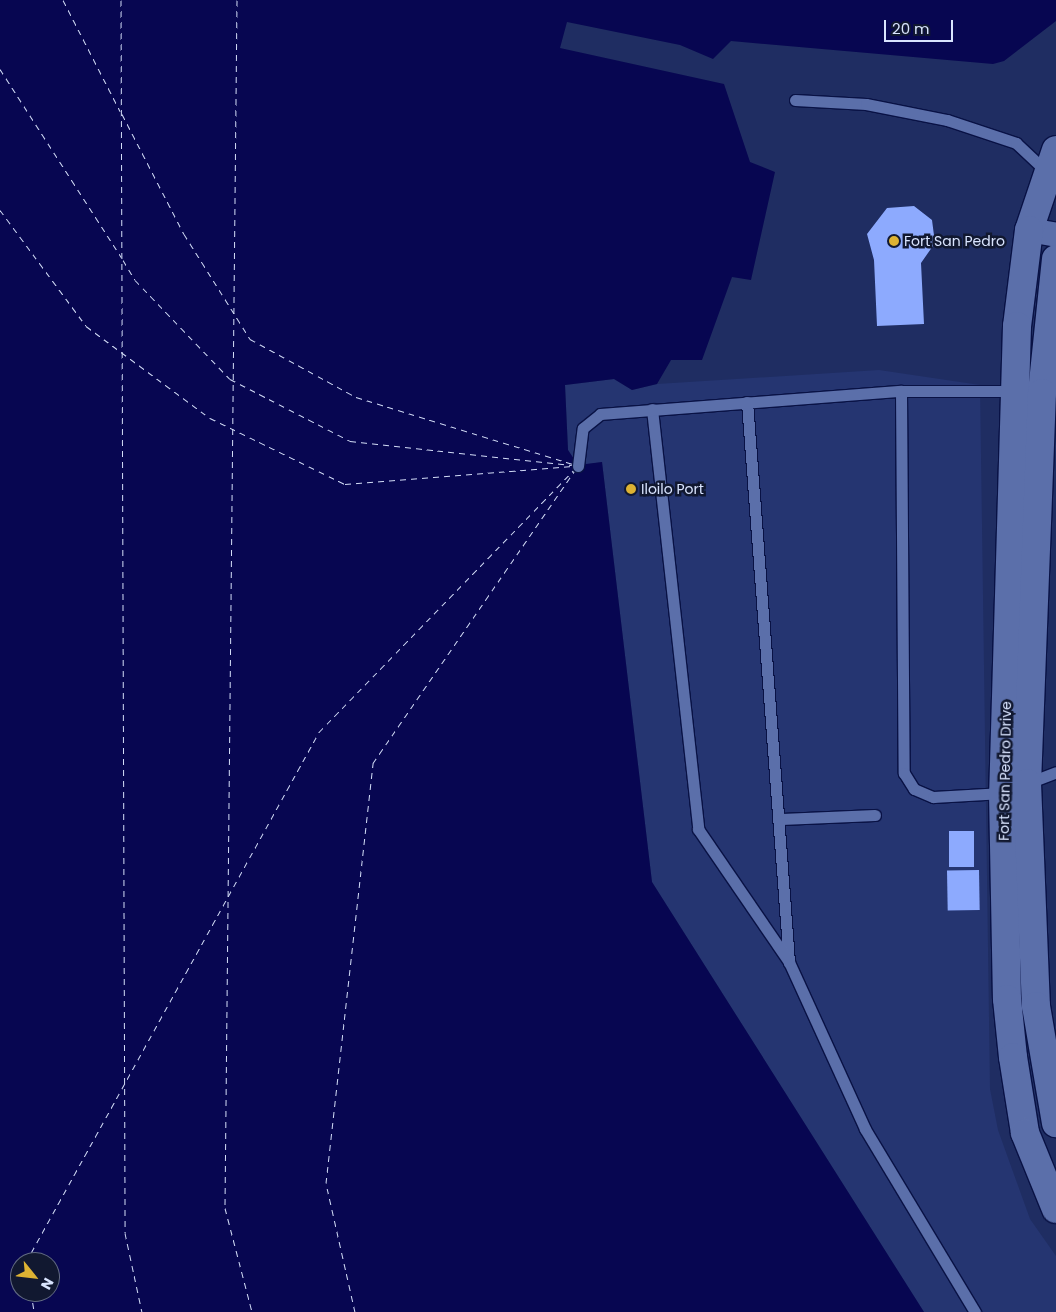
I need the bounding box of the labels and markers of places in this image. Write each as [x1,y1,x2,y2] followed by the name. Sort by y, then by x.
[904,233,1005,249] place label: Fort San Pedro
[888,235,900,247] marker: Fort San Pedro
[641,481,704,497] place label: Iloilo Port
[625,483,637,495] marker: Iloilo Port

